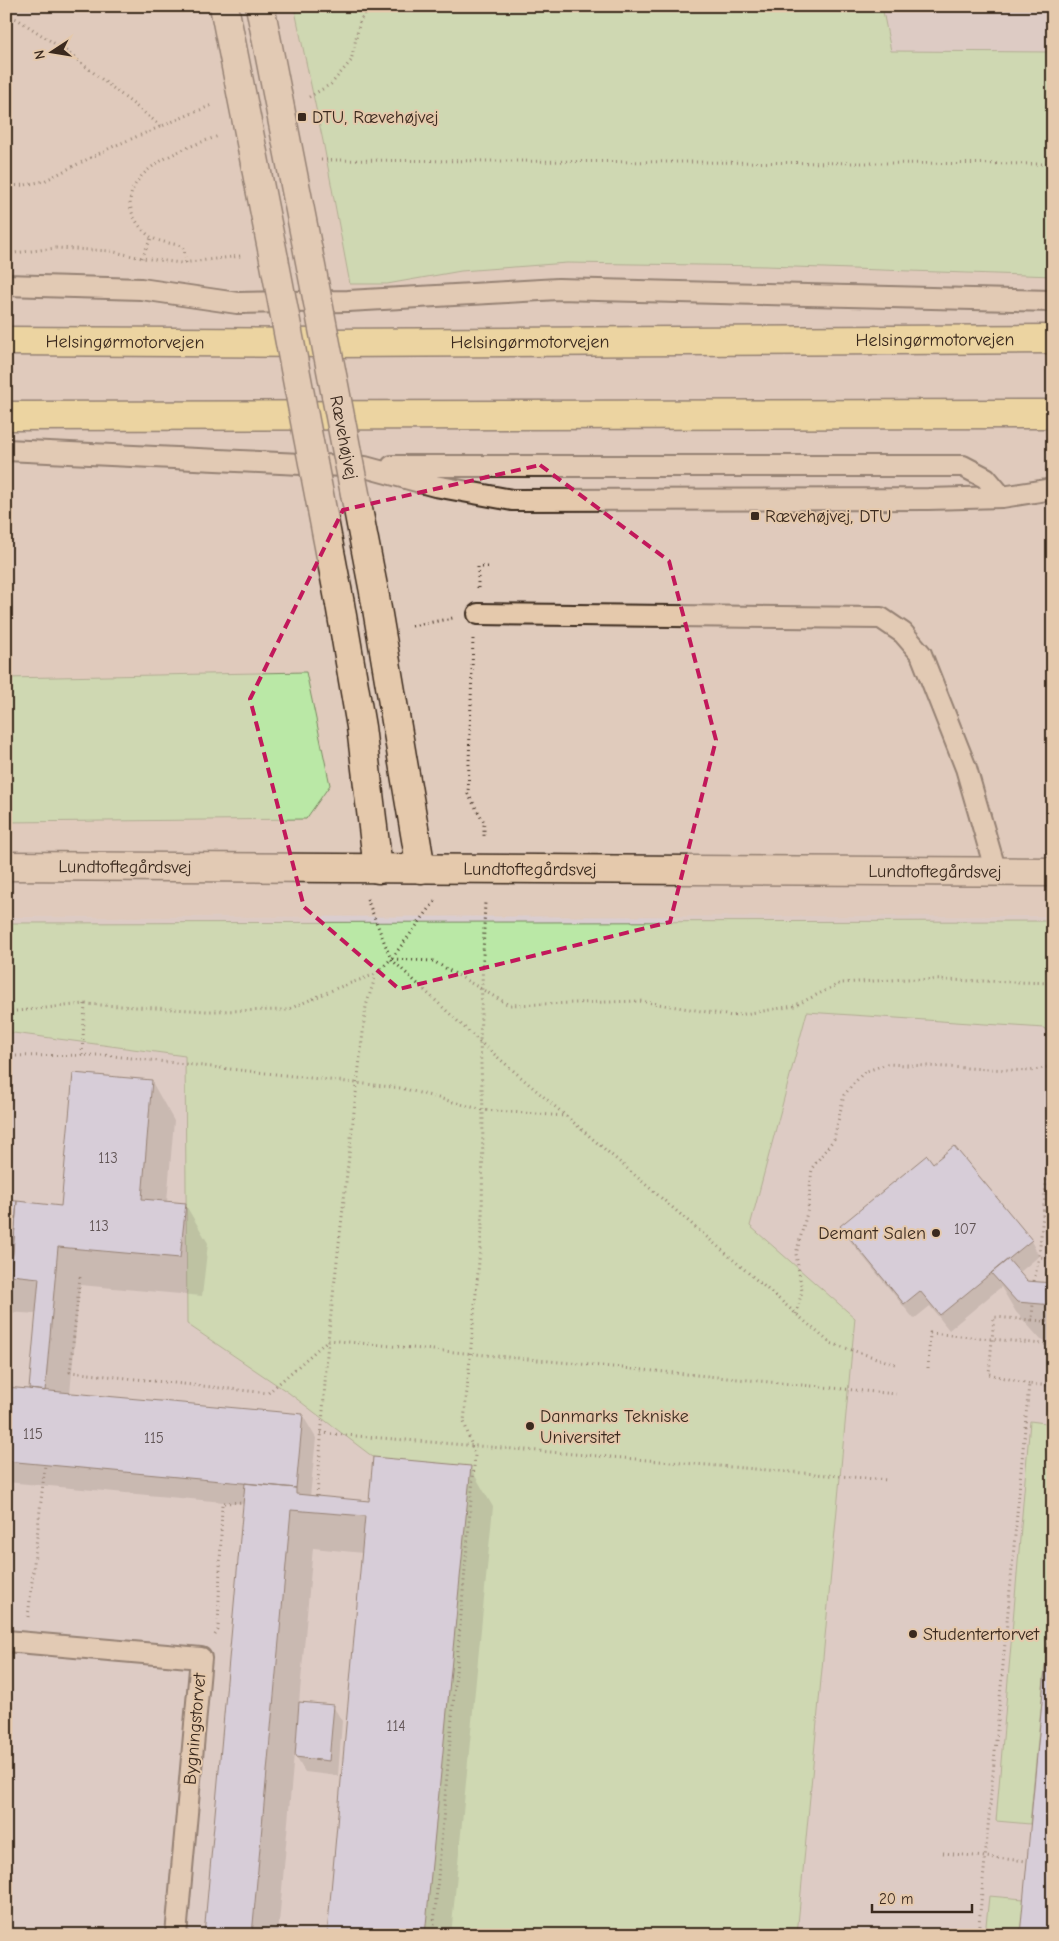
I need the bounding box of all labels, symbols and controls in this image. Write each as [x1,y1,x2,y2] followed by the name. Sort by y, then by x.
[28,28,78,78] north arrow
[31,48,49,61] text: N
[312,107,439,128] place label: DTU, Rævehøjvej
[296,111,308,123] marker: DTU, Rævehøjvej
[856,329,1014,351] street label: Helsingørmotorvejen
[46,331,204,353] street label: Helsingørmotorvejen
[451,331,609,353] street label: Helsingørmotorvejen
[326,394,363,481] street label: Rævehøjvej
[765,506,892,527] place label: Rævehøjvej, DTU
[749,510,761,522] marker: Rævehøjvej, DTU
[58,856,192,878] street label: Lundtoftegårdsvej
[463,858,597,880] street label: Lundtoftegårdsvej
[868,860,1002,882] street label: Lundtoftegårdsvej
[98,1149,118,1167] house number: 113
[89,1217,109,1235] house number: 113
[954,1220,976,1238] house number: 107
[818,1223,926,1244] place label: Demant Salen
[930,1227,942,1239] marker: Demant Salen
[540,1406,689,1448] place label: Danmarks Tekniske Universitet
[524,1420,536,1432] marker: Danmarks Tekniske Universitet
[23,1425,43,1443] house number: 115
[144,1429,164,1447] house number: 115
[923,1624,1040,1645] place label: Studentertorvet
[907,1628,919,1640] marker: Studentertorvet
[180,1671,210,1786] street label: Bygningstorvet
[386,1717,406,1735] house number: 114
[872,1881,972,1913] scale bar
[879,1890,913,1908] text: 20 m

